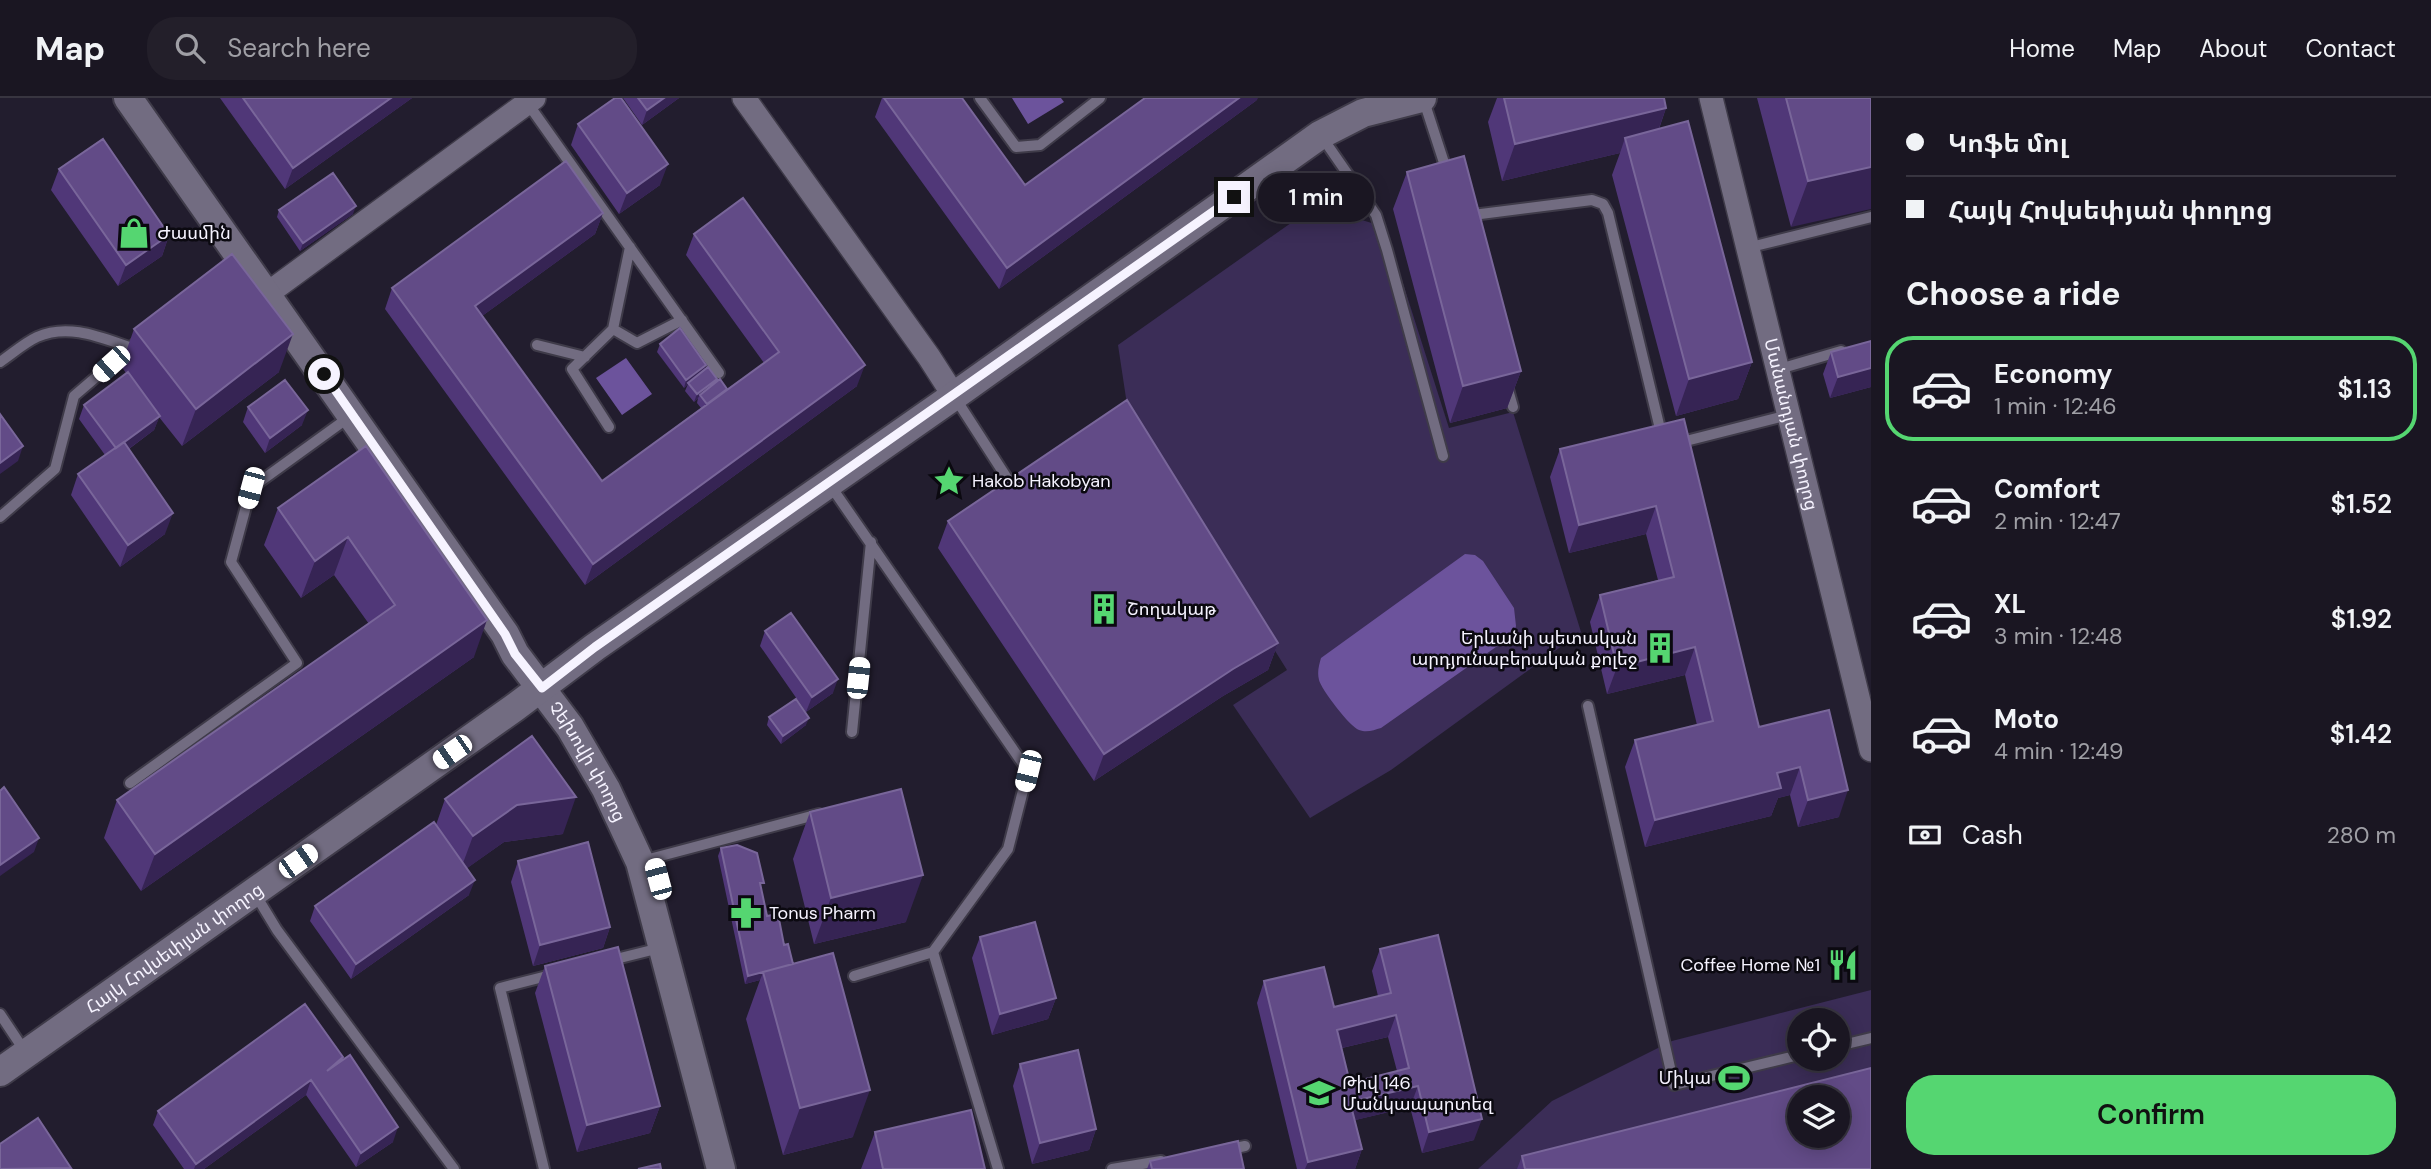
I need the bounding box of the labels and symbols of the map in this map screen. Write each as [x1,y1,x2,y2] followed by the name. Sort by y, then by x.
[1258,172,1374,222] callout: 1 min
[1218,181,1250,213] route end
[117,216,151,250] shop icon: Ժասմին
[157,221,231,245] place label: Ժասմին
[1758,336,1824,513] street label: Մանանդյան փողոց
[89,342,134,386] car
[308,358,340,390] route start
[932,464,966,498] place icon: Hakob Hakobyan
[236,465,267,511] car
[972,469,1110,493] place label: Hakob Hakobyan
[1087,592,1121,626] building icon: Շողակաթ
[1127,597,1217,621] place label: Շողակաթ
[1412,626,1637,671] place label: Երևանի պետական արդյունաբերական քոլեջ
[1643,631,1677,665] building icon: Երևանի պետական արդյունաբերական քոլեջ
[846,656,871,700] car
[543,697,632,826] street label: Չեխովի փողոց
[429,731,476,773] car
[1013,748,1044,794] car
[275,840,322,882] car
[643,856,674,902] car
[81,877,268,1019] street label: Հայկ Հովսեփյան փողոց
[729,896,763,930] pharmacy icon: Tonus Pharm
[769,901,876,925] place label: Tonus Pharm
[1826,948,1860,982] restaurant icon: Coffee Home №1
[1680,953,1820,977] place label: Coffee Home №1
[1717,1061,1751,1095] sports icon: Միկա
[1658,1066,1711,1090] place label: Միկա
[1342,1071,1494,1116] place label: Թիվ 146 Մանկապարտեզ
[1302,1076,1336,1110] school or university icon: Թիվ 146 Մանկապարտեզ

